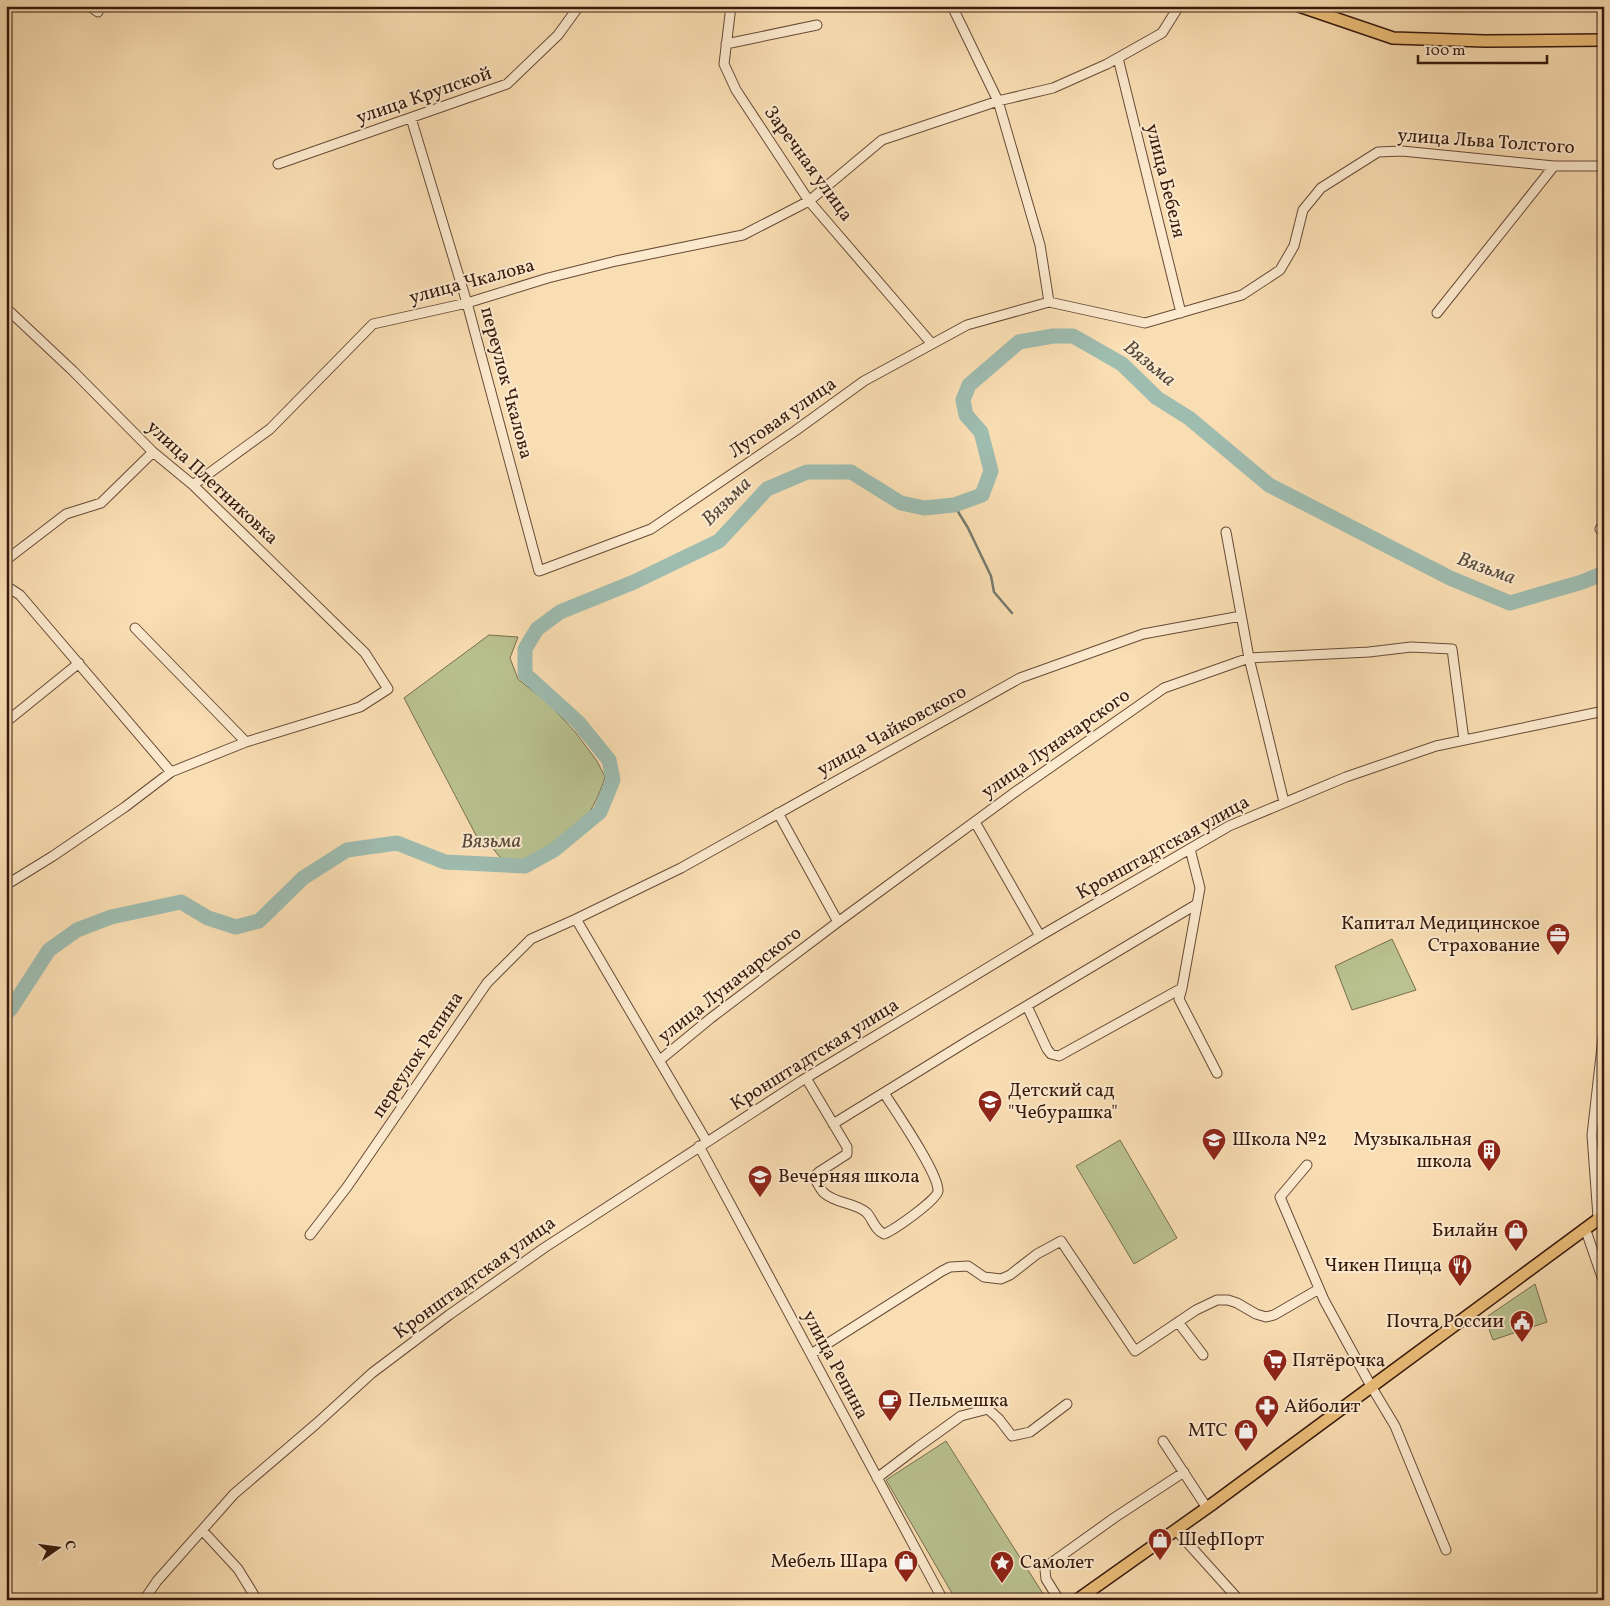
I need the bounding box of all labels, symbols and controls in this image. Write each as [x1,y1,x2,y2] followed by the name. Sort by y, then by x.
[1418,32,1546,64] scale bar
[1425,41,1465,62] text: 100 m
[353,61,495,131] street label: улица Крупской
[757,101,859,227] street label: Заречная улица
[1138,121,1192,241] street label: улица Бебеля
[1396,123,1576,161] street label: улица Льва Толстого
[406,253,538,311] street label: улица Чкалова
[473,304,539,462] street label: переулок Чкалова
[1117,334,1181,394] water label: Вязьма
[724,371,842,465] street label: Луговая улица
[140,415,284,551] street label: улица Плетниковка
[696,471,758,533] water label: Вязьма
[1453,546,1519,592] water label: Вязьма
[813,679,971,783] street label: улица Чайковского
[976,683,1136,805] street label: улица Луначарского
[1072,790,1254,906] street label: Кронштадтская улица
[461,827,521,857] water label: Вязьма
[1341,911,1540,959] place label: Капитал Медицинское Страхование
[653,921,807,1049] street label: улица Луначарского
[1545,922,1571,956] office icon: Капитал Медицинское Страхование
[366,987,470,1123] street label: переулок Репина
[726,992,904,1118] street label: Кронштадтская улица
[1008,1078,1118,1126] place label: Детский сад "Чебурашка"
[977,1089,1003,1123] school or university icon: Детский сад "Чебурашка"
[1201,1127,1227,1161] school or university icon: Школа №2
[1232,1127,1327,1153] place label: Школа №2
[1353,1127,1472,1175] place label: Музыкальная школа
[1476,1138,1502,1172] building icon: Музыкальная школа
[747,1164,773,1198] school or university icon: Вечерняя школа
[778,1164,920,1190] place label: Вечерняя школа
[389,1210,561,1346] street label: Кронштадтская улица
[1432,1218,1498,1244] place label: Билайн
[1503,1218,1529,1252] shop icon: Билайн
[1324,1253,1442,1279] place label: Чикен Пицца
[1447,1253,1473,1287] restaurant icon: Чикен Пицца
[795,1306,875,1424] street label: улица Репина
[1386,1309,1504,1335] place label: Почта России
[1509,1309,1535,1343] public building icon: Почта России
[1262,1348,1288,1382] supermarket icon: Пятёрочка
[1292,1348,1385,1374] place label: Пятёрочка
[877,1388,903,1422] cafe icon: Пельмешка
[908,1388,1008,1414] place label: Пельмешка
[1254,1394,1280,1428] pharmacy icon: Айболит
[1284,1394,1361,1420] place label: Айболит
[1188,1418,1228,1444] place label: МТС
[1233,1418,1259,1452] shop icon: МТС
[32,1524,82,1574] north arrow
[1147,1527,1173,1561] shop icon: ШефПорт
[1178,1527,1264,1553] place label: ШефПорт
[59,1539,79,1552] text: С
[770,1549,888,1575] place label: Мебель Шара
[893,1549,919,1583] shop icon: Мебель Шара
[989,1550,1015,1584] place icon: Самолет
[1020,1550,1094,1576] place label: Самолет

